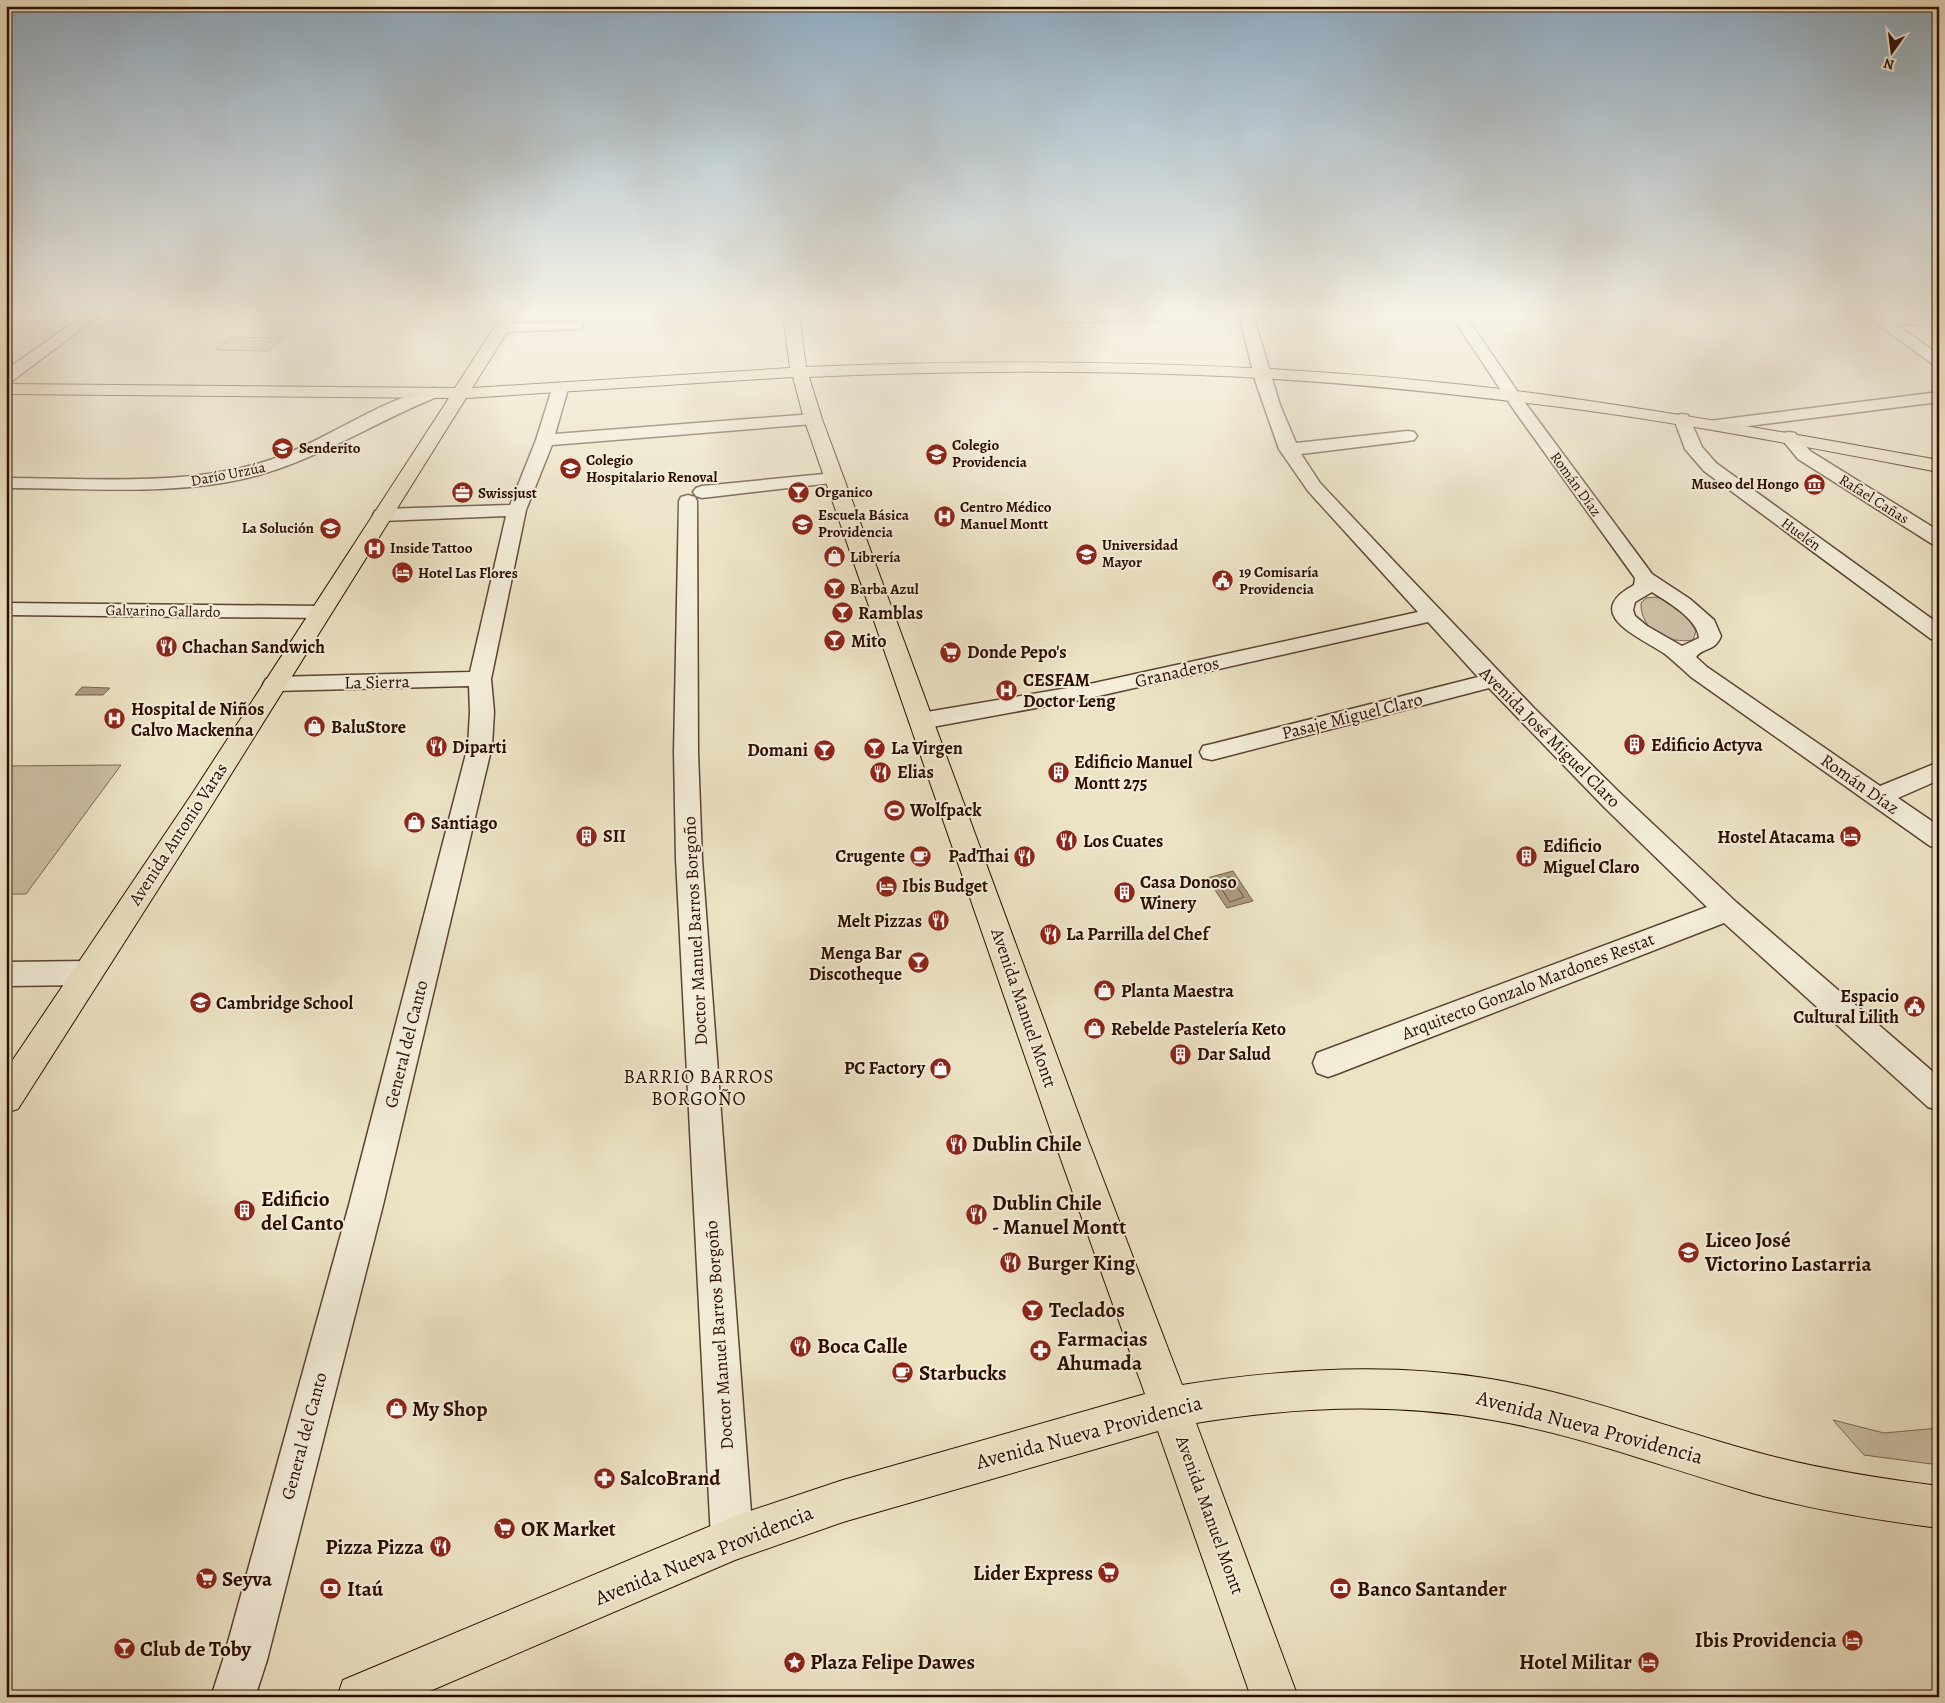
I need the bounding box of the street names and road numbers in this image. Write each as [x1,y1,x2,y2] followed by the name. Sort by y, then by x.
[1546,448,1606,521] street label: Román Díaz
[189,457,267,491] street label: Darío Urzúa
[1835,470,1913,528] street label: Rafael Cañas
[1777,513,1825,555] street label: Huelén
[105,600,221,622] street label: Galvarino Gallardo
[1133,651,1221,693] street label: Granaderos
[1474,661,1626,813] street label: Avenida José Miguel Claro
[344,669,411,695] street label: La Sierra
[1279,687,1425,745] street label: Pasaje Miguel Claro
[1816,748,1904,820] street label: Román Díaz
[122,758,233,911] street label: Avenida Antonio Varas
[677,816,713,1046] street label: Doctor Manuel Barros Borgoño
[985,924,1063,1091] street label: Avenida Manuel Montt
[1397,927,1658,1046] street label: Arquitecto Gonzalo Mardones Restat
[379,978,433,1110] street label: General del Canto
[699,1220,739,1450] street label: Doctor Manuel Barros Borgoño
[275,1370,333,1502] street label: General del Canto
[1473,1383,1706,1471] street label: Avenida Nueva Providencia
[972,1388,1205,1476] street label: Avenida Nueva Providencia
[1170,1431,1250,1598] street label: Avenida Manuel Montt
[590,1498,818,1612] street label: Avenida Nueva Providencia

